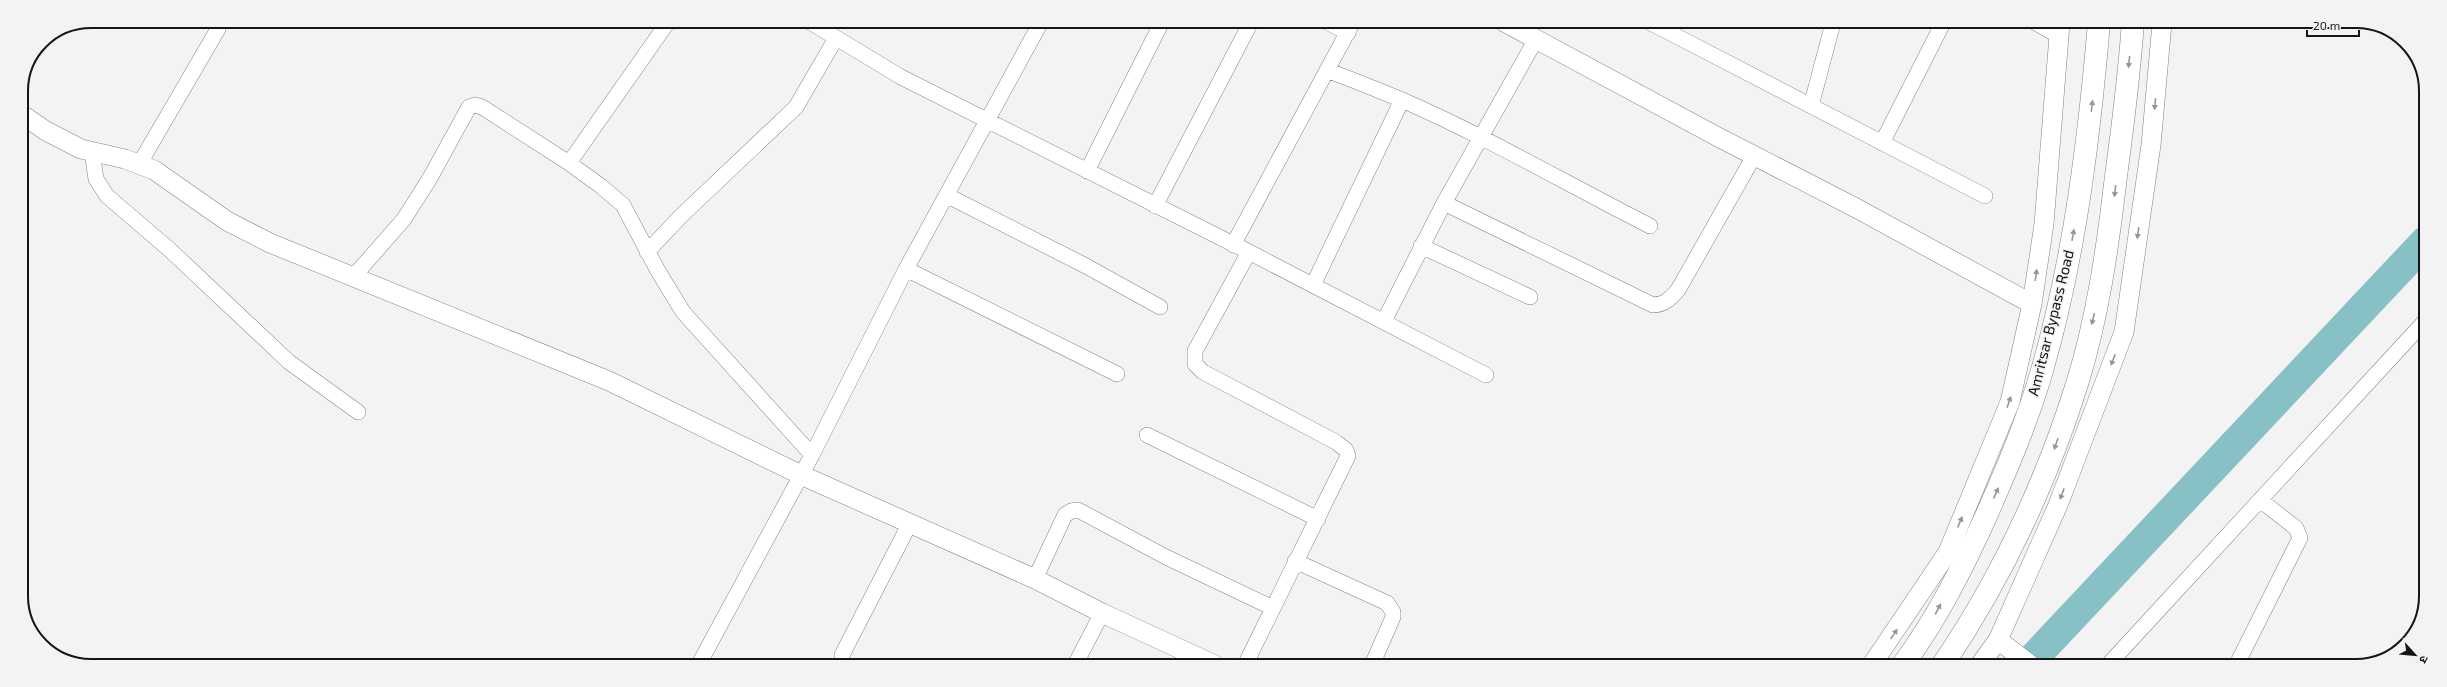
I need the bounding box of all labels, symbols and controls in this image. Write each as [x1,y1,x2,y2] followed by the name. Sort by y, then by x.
[2307,12,2359,38] scale bar
[2313,18,2340,32] text: 20 m
[2126,56,2132,68] one-way arrow
[2151,98,2158,110] one-way arrow
[2089,100,2095,113] one-way arrow
[2111,185,2118,197] one-way arrow
[2135,227,2141,239] one-way arrow
[2070,229,2076,241] one-way arrow
[2023,248,2077,398] street label: Amritsar Bypass Road
[2033,269,2039,281] one-way arrow
[2089,313,2095,325] one-way arrow
[2110,354,2116,366] one-way arrow
[2007,396,2013,408] one-way arrow
[2053,438,2059,450] one-way arrow
[1993,487,1999,499] one-way arrow
[2059,489,2065,501] one-way arrow
[1957,517,1963,528] one-way arrow
[1935,604,1942,615] one-way arrow
[1890,628,1897,639] one-way arrow
[2395,635,2435,675] north arrow
[2417,654,2432,666] text: उ

